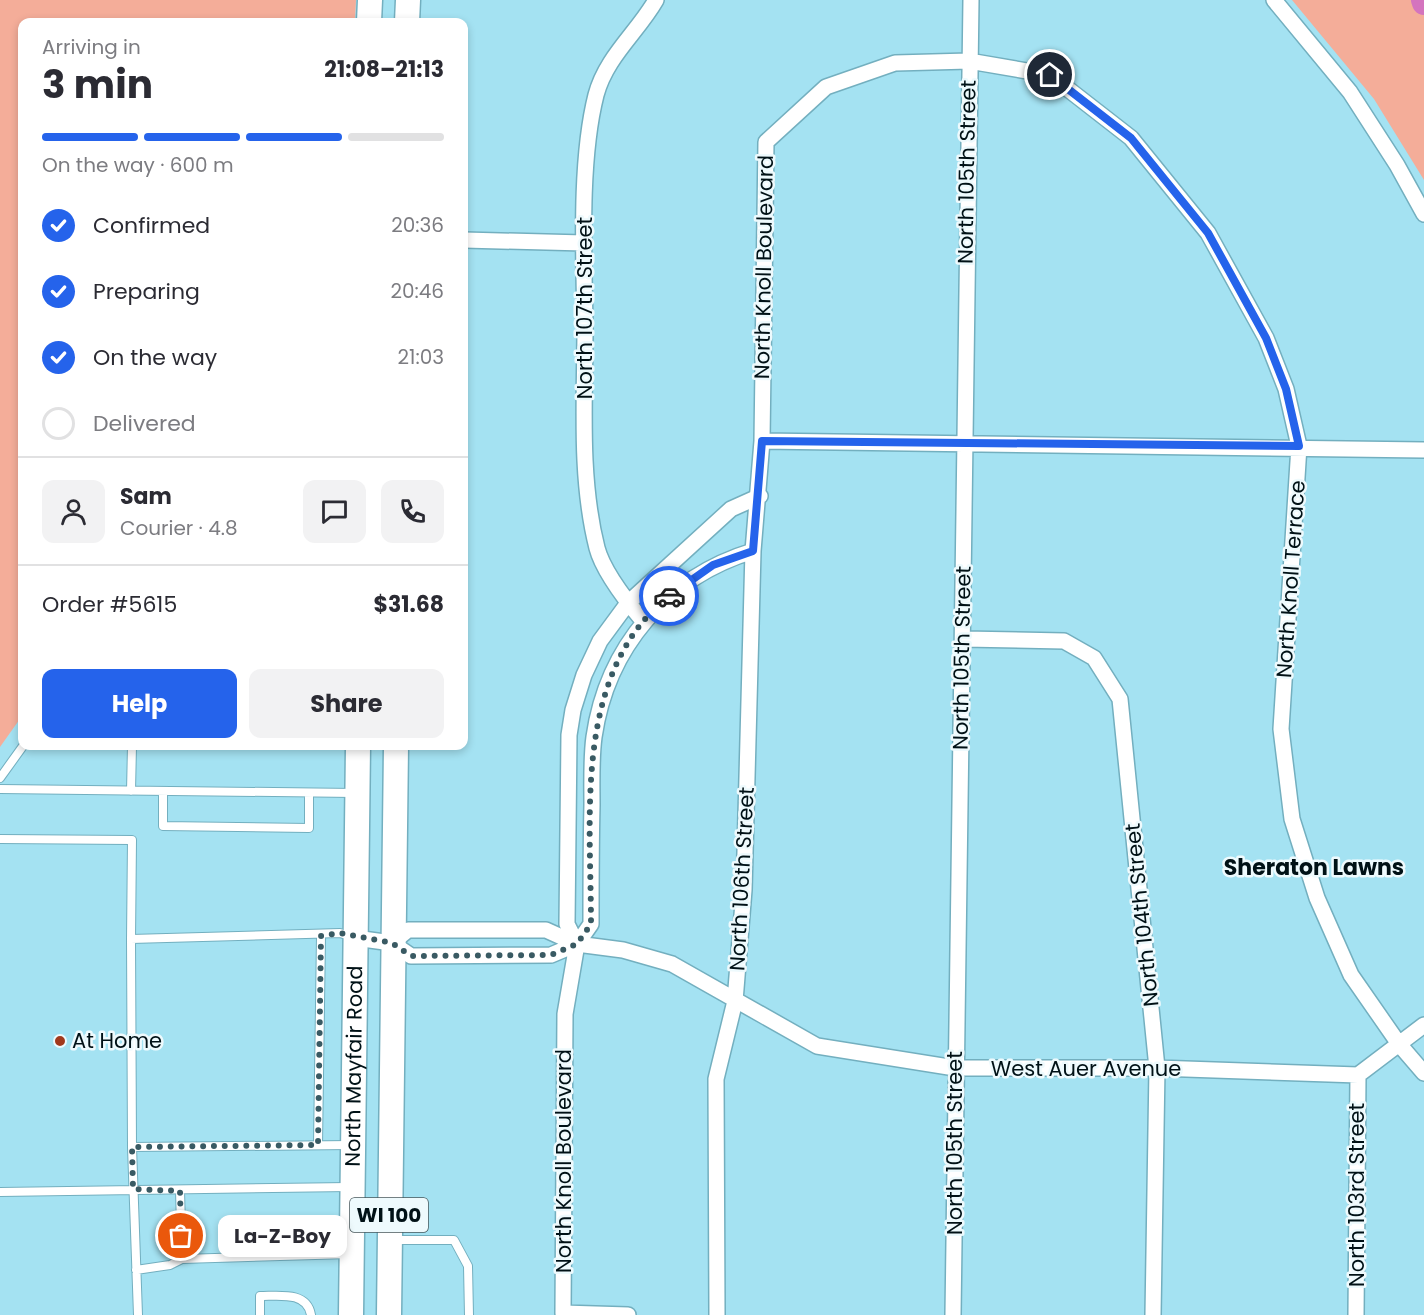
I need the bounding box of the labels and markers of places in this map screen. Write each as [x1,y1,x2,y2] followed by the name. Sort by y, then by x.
[1024,49,1075,100] pin
[72,1026,162,1055] place label: At Home
[53,1034,67,1048] marker: At Home
[155,1210,206,1261] pin
[217,1215,346,1257] callout: La-Z-Boy

